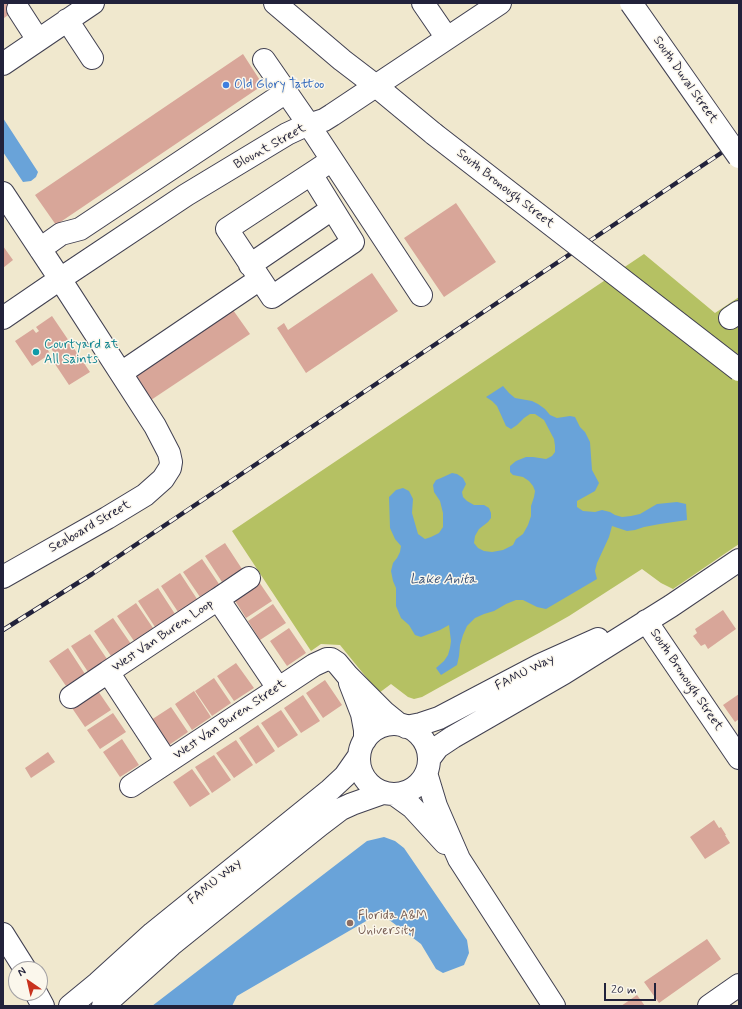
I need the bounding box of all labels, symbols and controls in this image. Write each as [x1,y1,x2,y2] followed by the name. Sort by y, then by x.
[649,34,721,126] street label: South Duval Street
[234,77,324,93] place label: Old Glory Tattoo
[221,80,231,90] marker: Old Glory Tattoo
[231,121,309,173] street label: Blount Street
[453,146,557,232] street label: South Bronough Street
[44,337,118,368] place label: Courtyard at All Saints
[31,347,41,357] marker: Courtyard at All Saints
[46,497,134,557] street label: Seaboard Street
[410,572,476,588] water label: Lake Anita
[109,596,217,676] street label: West Van Buren Loop
[646,626,726,734] street label: South Bronough Street
[493,651,557,695] street label: FAMU Way
[171,677,289,763] street label: West Van Buren Street
[185,856,245,908] street label: FAMU Way
[358,908,427,939] place label: Florida A&M University
[345,918,355,928] marker: Florida A&M University
[8,961,48,1001] north arrow
[15,964,29,980] text: N
[606,975,658,1001] scale bar
[611,982,637,998] text: 20 m

